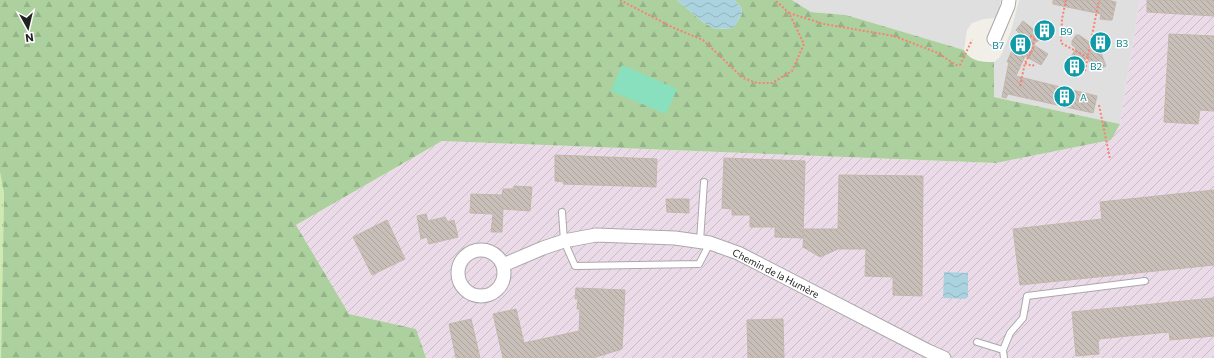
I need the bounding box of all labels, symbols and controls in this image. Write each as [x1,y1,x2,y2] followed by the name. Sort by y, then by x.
[8,8,48,48] north arrow
[1032,18,1058,44] building icon: B9
[1060,25,1073,37] place label: B9
[1088,30,1114,56] building icon: B3
[24,31,34,45] text: N
[1007,32,1033,58] building icon: B7
[1116,37,1128,49] place label: B3
[992,39,1004,51] place label: B7
[1061,53,1087,79] building icon: B2
[1090,60,1102,72] place label: B2
[1051,84,1077,110] building icon: A
[1080,91,1087,103] place label: A
[731,246,821,300] street label: Chemin de la Humère

